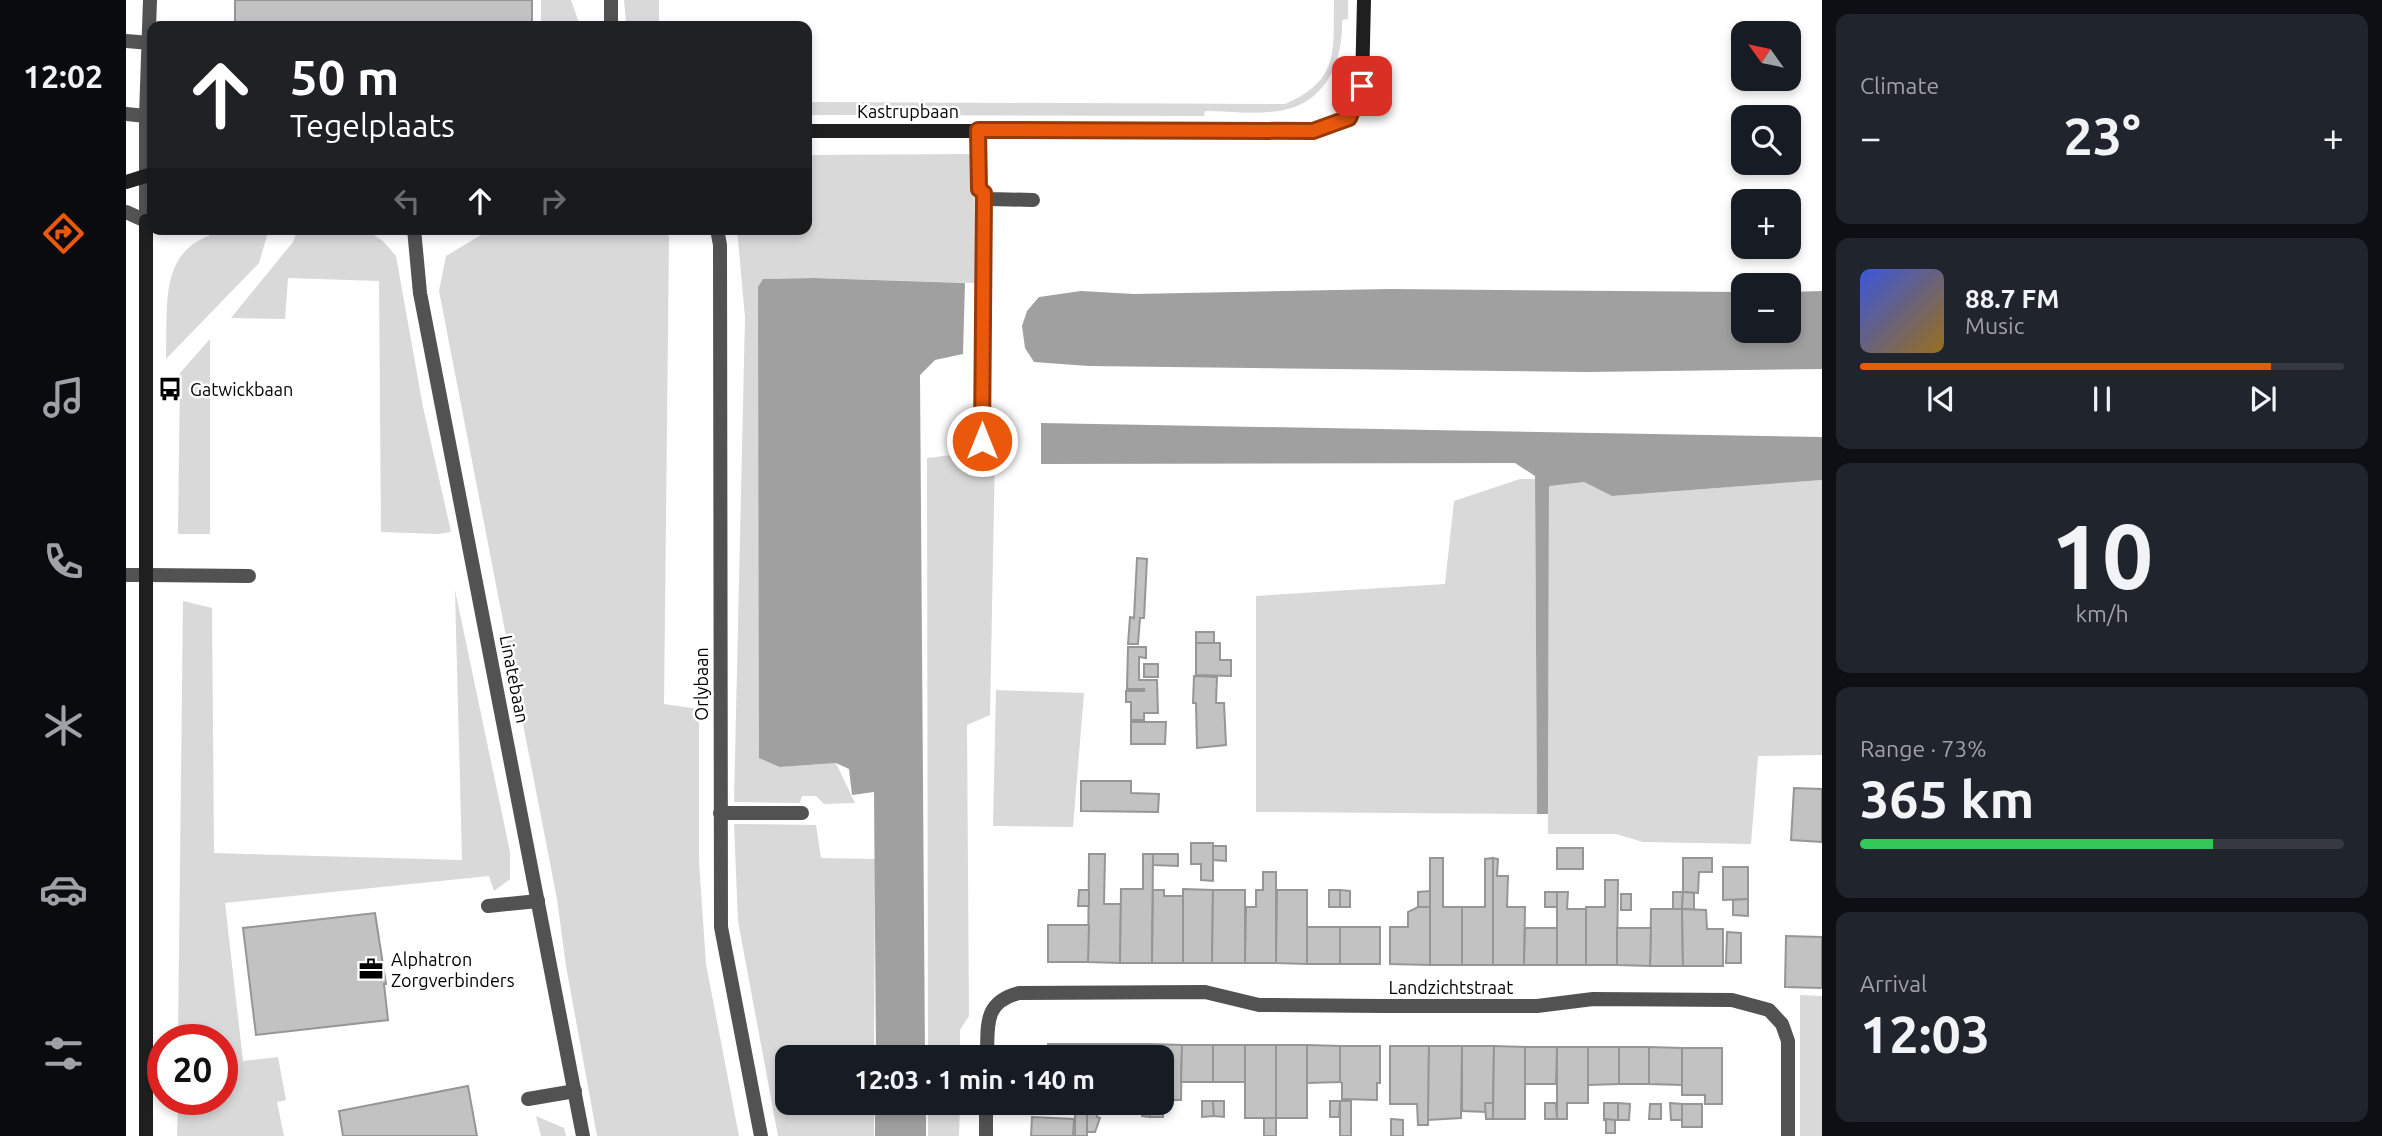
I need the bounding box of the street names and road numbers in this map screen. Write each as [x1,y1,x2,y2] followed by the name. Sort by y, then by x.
[857,101,959,121] street label: Kastrupbaan
[497,633,533,725] street label: Linatebaan
[691,647,711,721] street label: Orlybaan
[1389,977,1513,997] street label: Landzichtstraat

